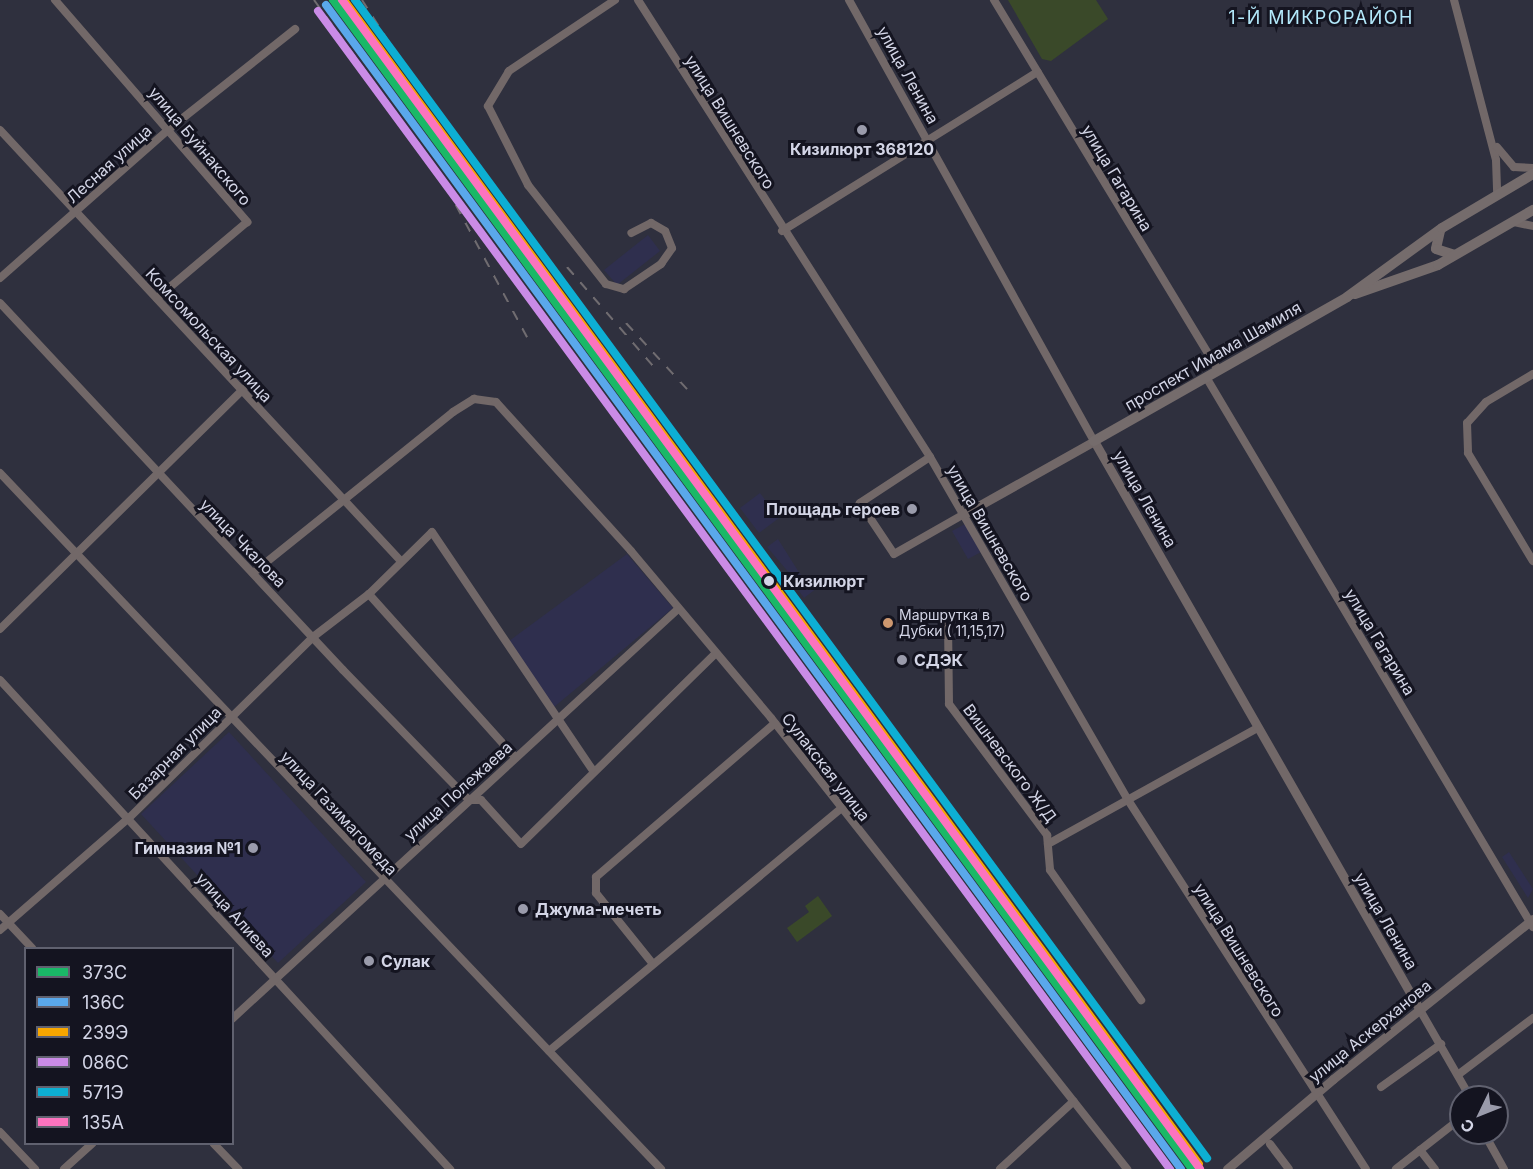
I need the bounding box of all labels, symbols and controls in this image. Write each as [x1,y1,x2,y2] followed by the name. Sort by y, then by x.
[1228,7,1414,29] district label: 1-Й МИКРОРАЙОН
[873,23,943,127] street label: улица Ленина
[681,52,779,192] street label: улица Вишневского
[145,83,255,209] street label: улица Буйнакского
[63,121,155,207] street label: Лесная улица
[1078,121,1156,235] street label: улица Гагарина
[855,123,869,137] marker: Кизилюрт 368120
[790,139,934,159] place label: Кизилюрт 368120
[142,264,276,406] street label: Комсомольская улица
[1121,298,1305,414] street label: проспект Имама Шамиля
[1110,447,1180,551] street label: улица Ленина
[943,461,1037,605] street label: улица Вишневского
[196,495,290,591] street label: улица Чкалова
[766,499,900,519] place label: Площадь героев
[905,502,919,516] marker: Площадь героев
[783,571,865,591] place label: Кизилюрт
[760,572,778,590] marker: Кизилюрт
[1341,585,1419,699] street label: улица Гагарина
[899,607,1005,640] place label: Маршрутка в Дубки ( 11,15,17)
[882,617,894,629] marker: Маршрутка в Дубки ( 11,15,17)
[914,650,963,670] place label: СДЭК
[895,653,909,667] marker: СДЭК
[959,700,1061,826] street label: Вишневского Ж/Д
[125,703,225,803] street label: Базарная улица
[778,709,874,825] street label: Сулакская улица
[400,737,516,845] street label: улица Полежаева
[277,747,401,879] street label: улица Газимагомеда
[135,838,241,858] place label: Гимназия №1
[246,841,260,855] marker: Гимназия №1
[192,869,278,961] street label: улица Алиева
[1351,869,1421,973] street label: улица Ленина
[1190,880,1288,1020] street label: улица Вишневского
[535,899,662,919] place label: Джума-мечеть
[516,902,530,916] marker: Джума-мечеть
[24,947,234,1145] legend
[381,951,430,971] place label: Сулак
[362,954,376,968] marker: Сулак
[82,962,127,983] text: 373C
[1305,976,1435,1086] street label: улица Аскерханова
[82,992,125,1013] text: 136С
[82,1022,128,1043] text: 239Э
[82,1052,129,1073] text: 086С
[82,1082,124,1103] text: 571Э
[1449,1085,1509,1145] north arrow
[82,1112,124,1133] text: 135А
[1456,1115,1479,1137] text: С

